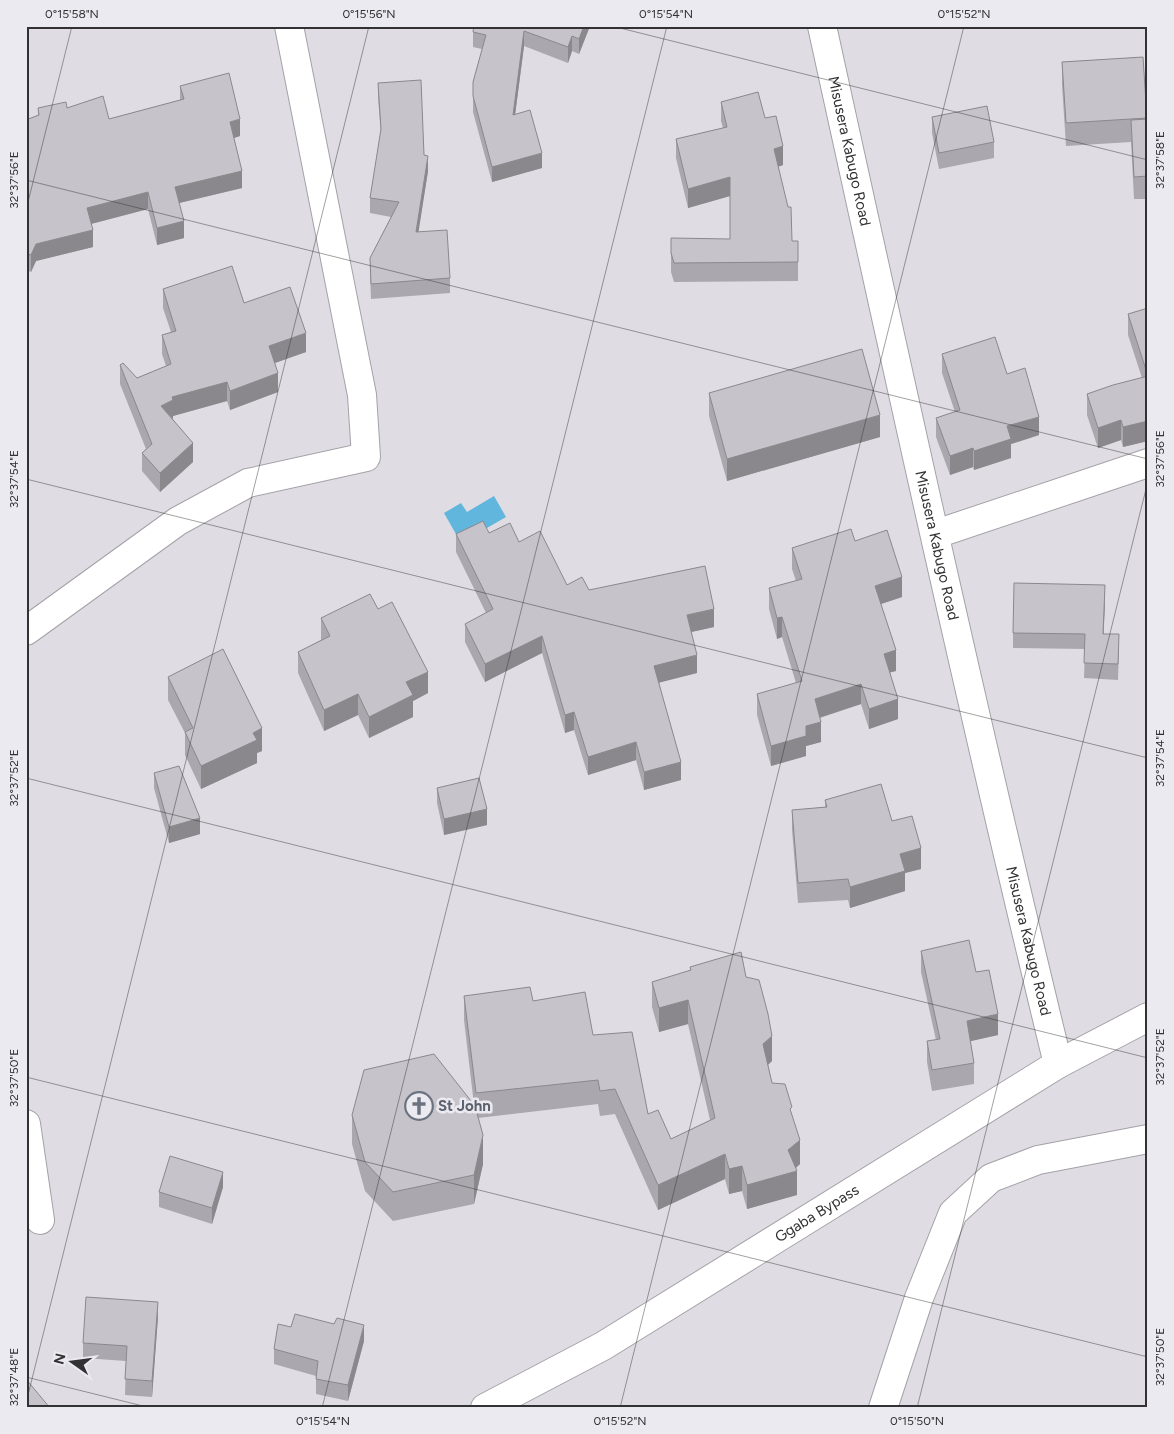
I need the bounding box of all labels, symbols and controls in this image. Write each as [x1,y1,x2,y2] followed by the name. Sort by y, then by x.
[45,7,99,21] text: 0°15'58"N
[342,7,396,21] text: 0°15'56"N
[639,7,693,21] text: 0°15'54"N
[937,7,991,21] text: 0°15'52"N
[824,74,875,228] street label: Misusera Kabugo Road
[1153,131,1167,189] text: 32°37'58"E
[7,151,21,209] text: 32°37'56"E
[1153,430,1167,488] text: 32°37'56"E
[7,450,21,508] text: 32°37'54"E
[911,469,963,622] street label: Misusera Kabugo Road
[1153,729,1167,787] text: 32°37'54"E
[7,749,21,807] text: 32°37'52"E
[1002,865,1055,1017] street label: Misusera Kabugo Road
[1153,1028,1167,1086] text: 32°37'52"E
[7,1049,21,1107] text: 32°37'50"E
[404,1091,434,1121] church icon: St John
[438,1097,491,1115] place label: St John
[772,1181,862,1246] street label: Ggaba Bypass
[1153,1328,1167,1386] text: 32°37'50"E
[48,1336,98,1386] north arrow
[7,1348,21,1406] text: 32°37'48"E
[50,1352,69,1366] text: N
[296,1414,350,1428] text: 0°15'54"N
[593,1414,647,1428] text: 0°15'52"N
[890,1414,944,1428] text: 0°15'50"N

